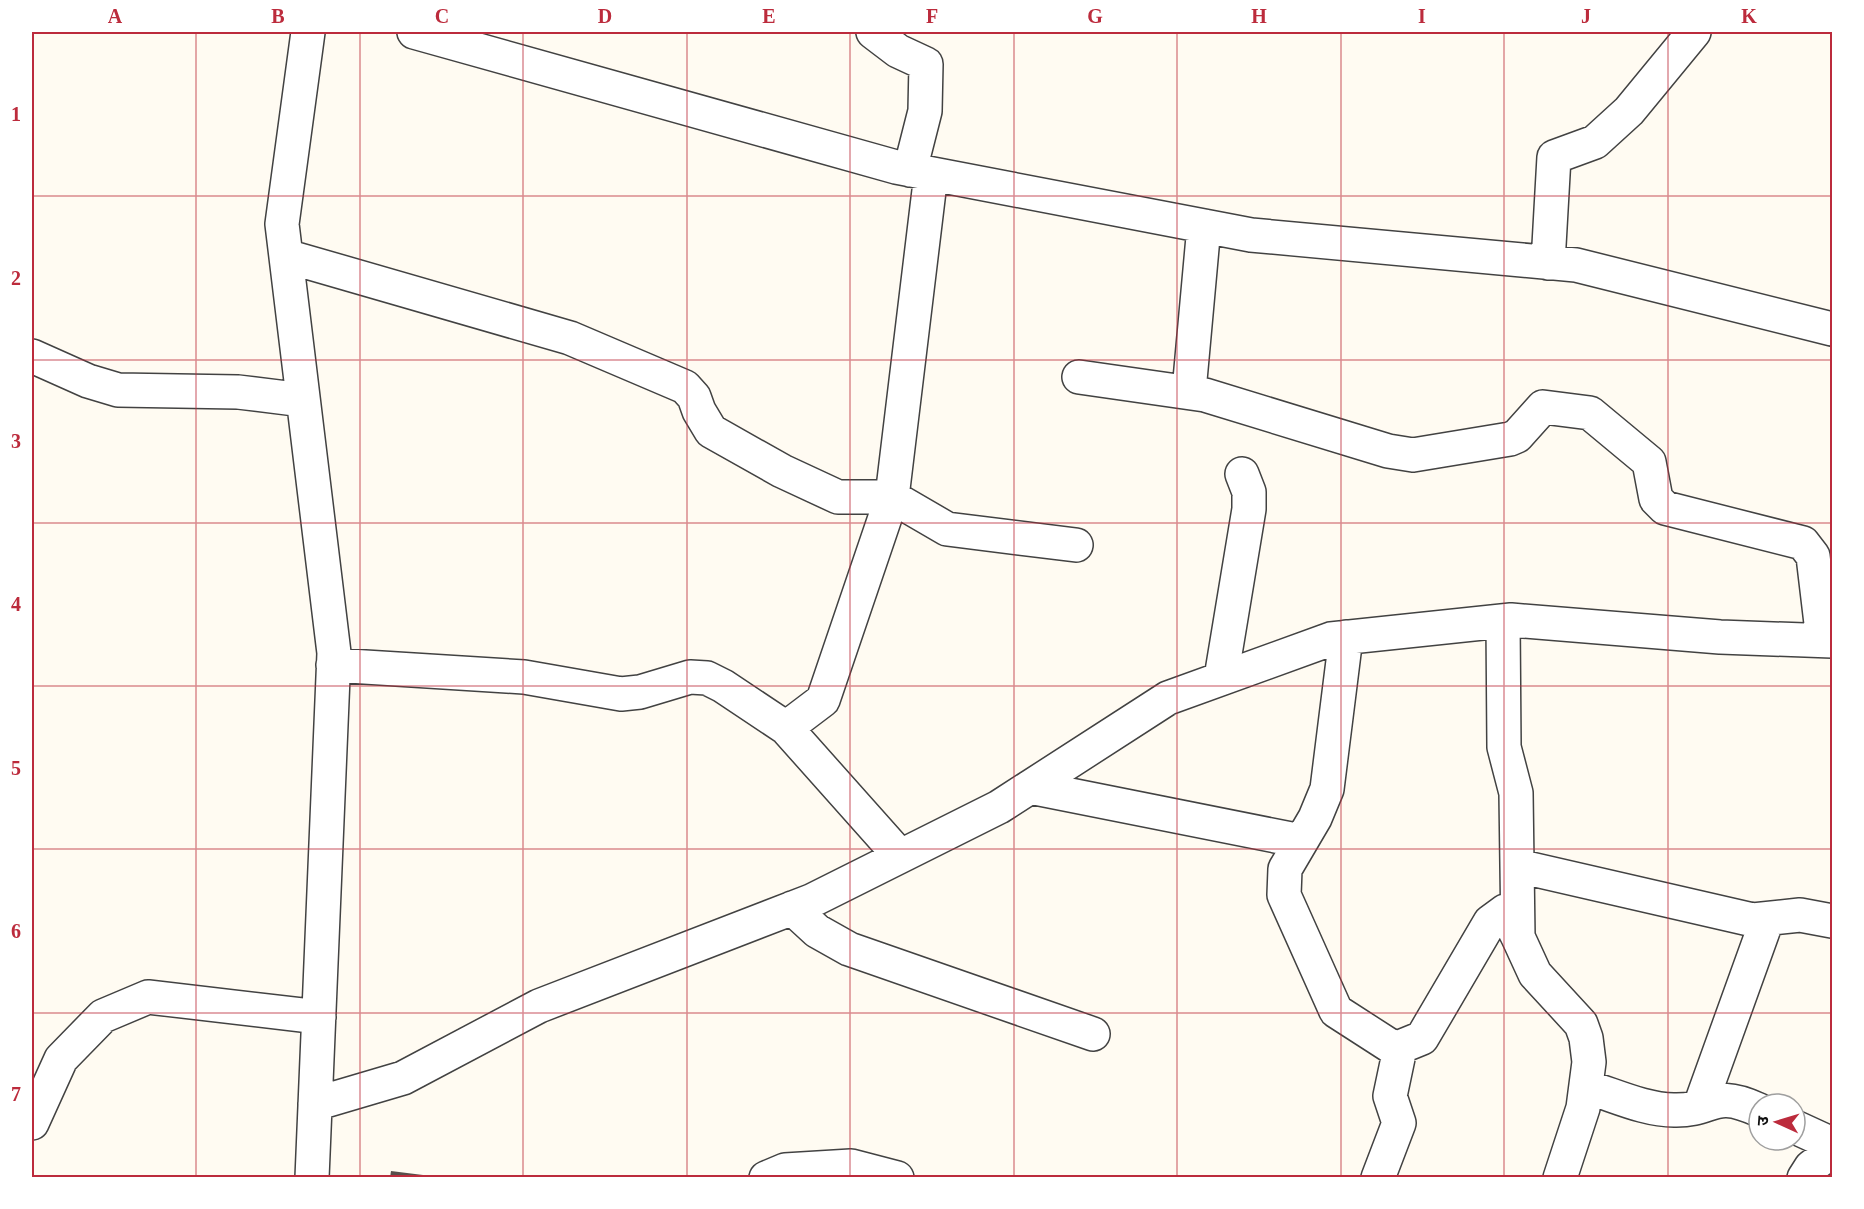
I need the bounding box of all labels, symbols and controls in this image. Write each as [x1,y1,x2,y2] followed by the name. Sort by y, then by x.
[108,5,123,27] text: A
[271,5,285,27] text: B
[435,5,449,27] text: C
[598,5,612,27] text: D
[762,5,776,27] text: E
[926,5,938,27] text: F
[1087,5,1103,27] text: G
[1251,5,1267,27] text: H
[1418,5,1426,27] text: I
[1581,5,1591,27] text: J
[1741,5,1757,27] text: K
[11,103,21,125] text: 1
[11,267,21,289] text: 2
[11,430,21,452] text: 3
[11,593,21,615] text: 4
[11,757,21,779] text: 5
[11,920,21,942] text: 6
[11,1083,21,1105] text: 7
[1747,1092,1807,1152] north arrow
[1754,1115,1771,1126] text: उ

